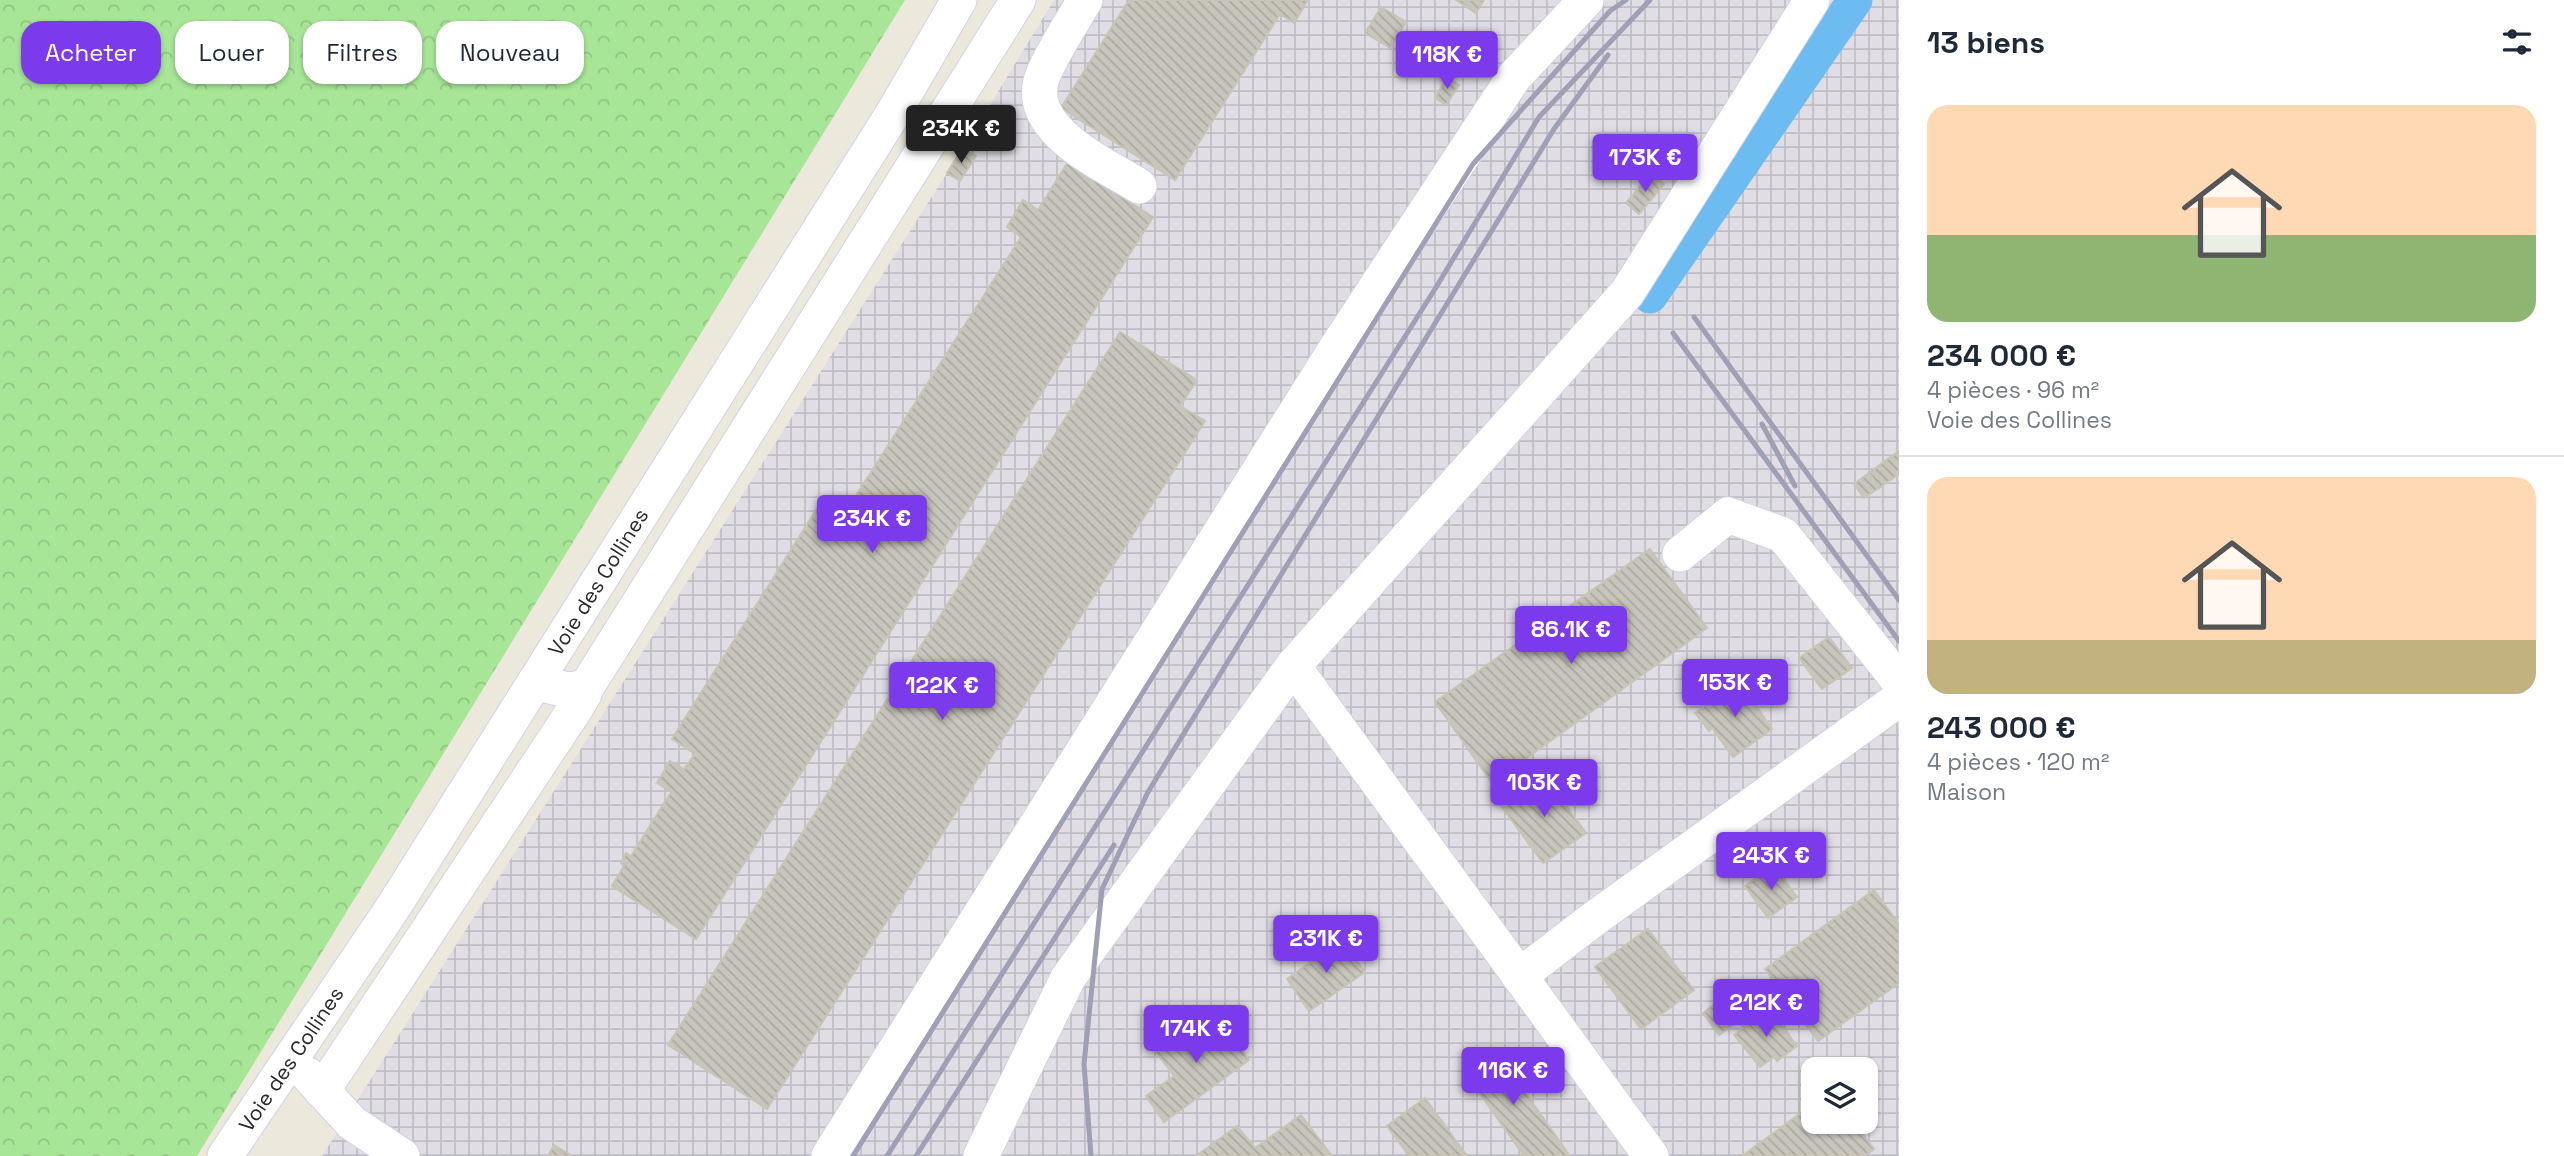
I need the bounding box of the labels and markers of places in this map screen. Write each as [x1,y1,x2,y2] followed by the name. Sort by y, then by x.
[1390,32,1504,91] pin: 118K €
[904,106,1018,165] pin: 234K €
[1588,134,1702,194] pin: 173K €
[815,496,929,555] pin: 234K €
[1506,606,1636,666] pin: 86.1K €
[1678,660,1792,719] pin: 153K €
[885,662,999,722] pin: 122K €
[1487,760,1601,819] pin: 103K €
[1714,832,1828,892] pin: 243K €
[1269,916,1383,975] pin: 231K €
[1709,979,1823,1039] pin: 212K €
[1139,1006,1253,1065] pin: 174K €
[1456,1048,1570,1107] pin: 116K €

